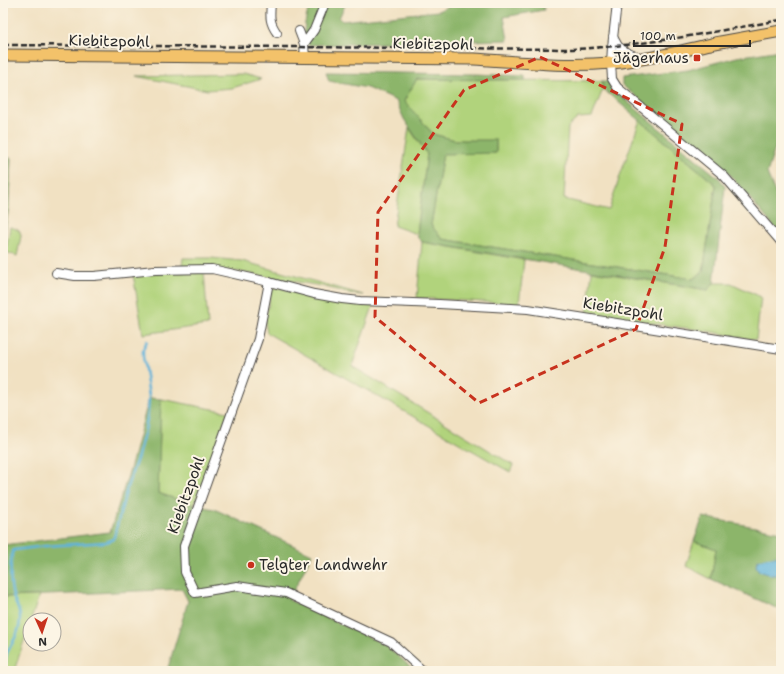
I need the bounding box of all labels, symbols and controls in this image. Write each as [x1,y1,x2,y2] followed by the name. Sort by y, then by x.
[634,22,750,48] scale bar
[640,28,676,44] text: 100 m
[68,30,150,52] street label: Kiebitzpohl
[392,33,474,55] street label: Kiebitzpohl
[613,48,689,68] place label: Jägerhaus
[692,53,702,63] marker: Jägerhaus
[581,293,665,325] street label: Kiebitzpohl
[163,453,209,537] street label: Kiebitzpohl
[259,555,388,575] place label: Telgter Landwehr
[246,560,256,570] marker: Telgter Landwehr
[22,612,62,652] north arrow
[37,634,47,649] text: N

